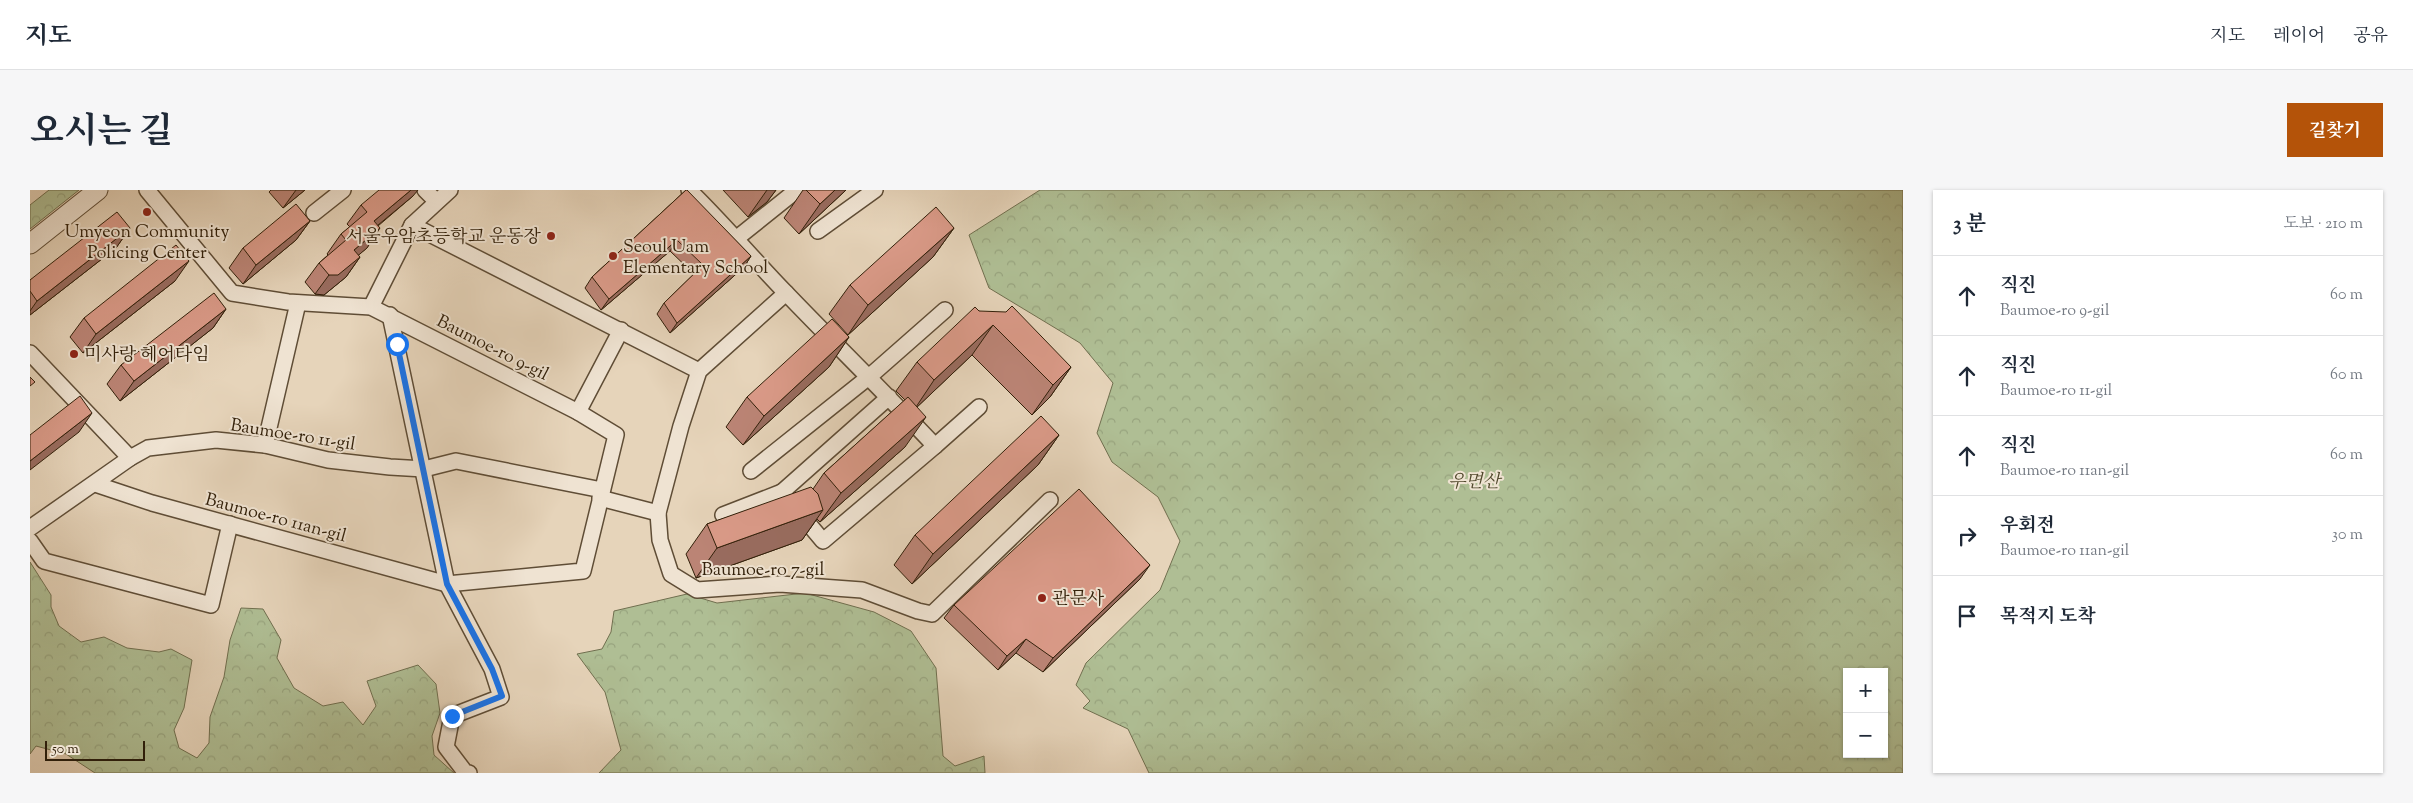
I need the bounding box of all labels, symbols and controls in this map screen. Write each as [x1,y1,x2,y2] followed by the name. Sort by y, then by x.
[25,20,71,54] text: 지도
[2210,24,2245,50] text: 지도
[2273,24,2325,50] text: 레이어
[2353,24,2388,50] text: 공유
[2287,103,2383,157] button: 길찾기
[30,108,173,159] text: 오시는 길
[141,206,153,218] marker: Umyeon Community Policing Center
[1953,210,1986,240] text: 3 분
[2283,213,2363,236] text: 도보 · 210 m
[65,220,230,267] place label: Umyeon Community Policing Center
[346,225,542,251] place label: 서울우암초등학교 운동장
[545,230,557,242] marker: 서울우암초등학교 운동장
[623,235,768,282] place label: Seoul Uam Elementary School
[607,250,619,262] marker: Seoul Uam Elementary School
[2000,273,2037,300] text: 직진
[1953,282,1981,310] icon: ahead
[2330,284,2363,307] text: 60 m
[2000,300,2109,323] text: Baumoe-ro 9-gil
[431,309,553,388] street label: Baumoe-ro 9-gil
[386,333,409,356] route start
[84,343,210,369] place label: 미사랑 헤어타임
[68,348,80,360] marker: 미사랑 헤어타임
[2000,353,2037,380] text: 직진
[1953,362,1981,390] icon: ahead
[2330,364,2363,387] text: 60 m
[2000,380,2112,403] text: Baumoe-ro 11-gil
[228,413,357,459] street label: Baumoe-ro 11-gil
[2000,433,2037,460] text: 직진
[1953,442,1981,470] icon: ahead
[2330,444,2363,467] text: 60 m
[2000,460,2129,483] text: Baumoe-ro 11an-gil
[1448,470,1503,496] park label: 우면산
[202,488,349,550] street label: Baumoe-ro 11an-gil
[2000,513,2055,540] text: 우회전
[1953,522,1981,550] icon: right
[2332,524,2363,547] text: 30 m
[2000,540,2129,563] text: Baumoe-ro 11an-gil
[702,558,824,584] street label: Baumoe-ro 7-gil
[1052,587,1105,613] place label: 관문사
[1036,592,1048,604] marker: 관문사
[1953,602,1981,630] icon: arrive
[2000,604,2096,631] text: 목적지 도착
[1843,668,1888,758] map controls
[1843,668,1888,713] button: +
[441,705,464,728] route end
[1843,713,1888,758] button: −
[45,738,145,761] scale bar
[52,740,79,760] text: 50 m

